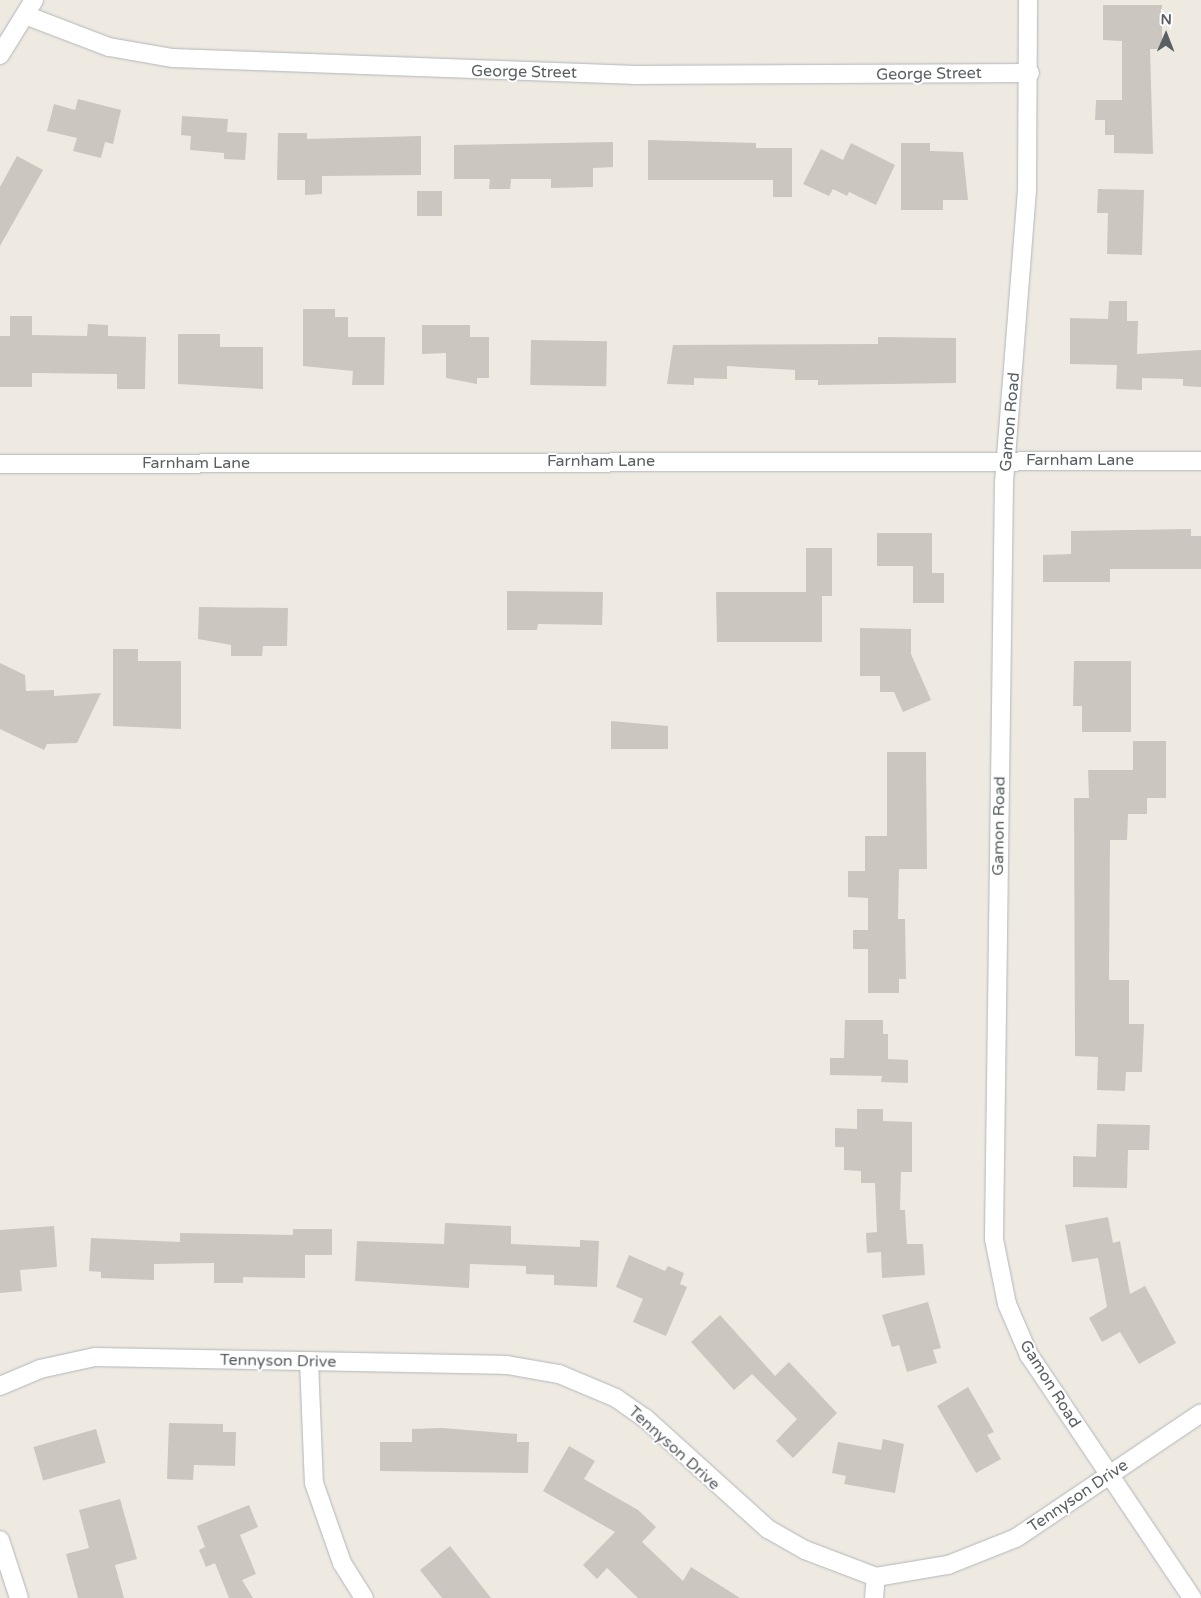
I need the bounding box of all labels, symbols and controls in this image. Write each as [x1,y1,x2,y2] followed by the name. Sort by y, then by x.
[1141,10,1191,60] north arrow
[1160,11,1172,28] text: N
[471,61,577,83] street label: George Street
[876,63,982,85] street label: George Street
[996,372,1024,472] street label: Gamon Road
[1026,450,1134,470] street label: Farnham Lane
[547,451,655,471] street label: Farnham Lane
[142,453,250,473] street label: Farnham Lane
[989,776,1009,876] street label: Gamon Road
[1015,1337,1085,1431] street label: Gamon Road
[220,1350,336,1372] street label: Tennyson Drive
[624,1402,724,1494] street label: Tennyson Drive
[1024,1455,1132,1537] street label: Tennyson Drive

